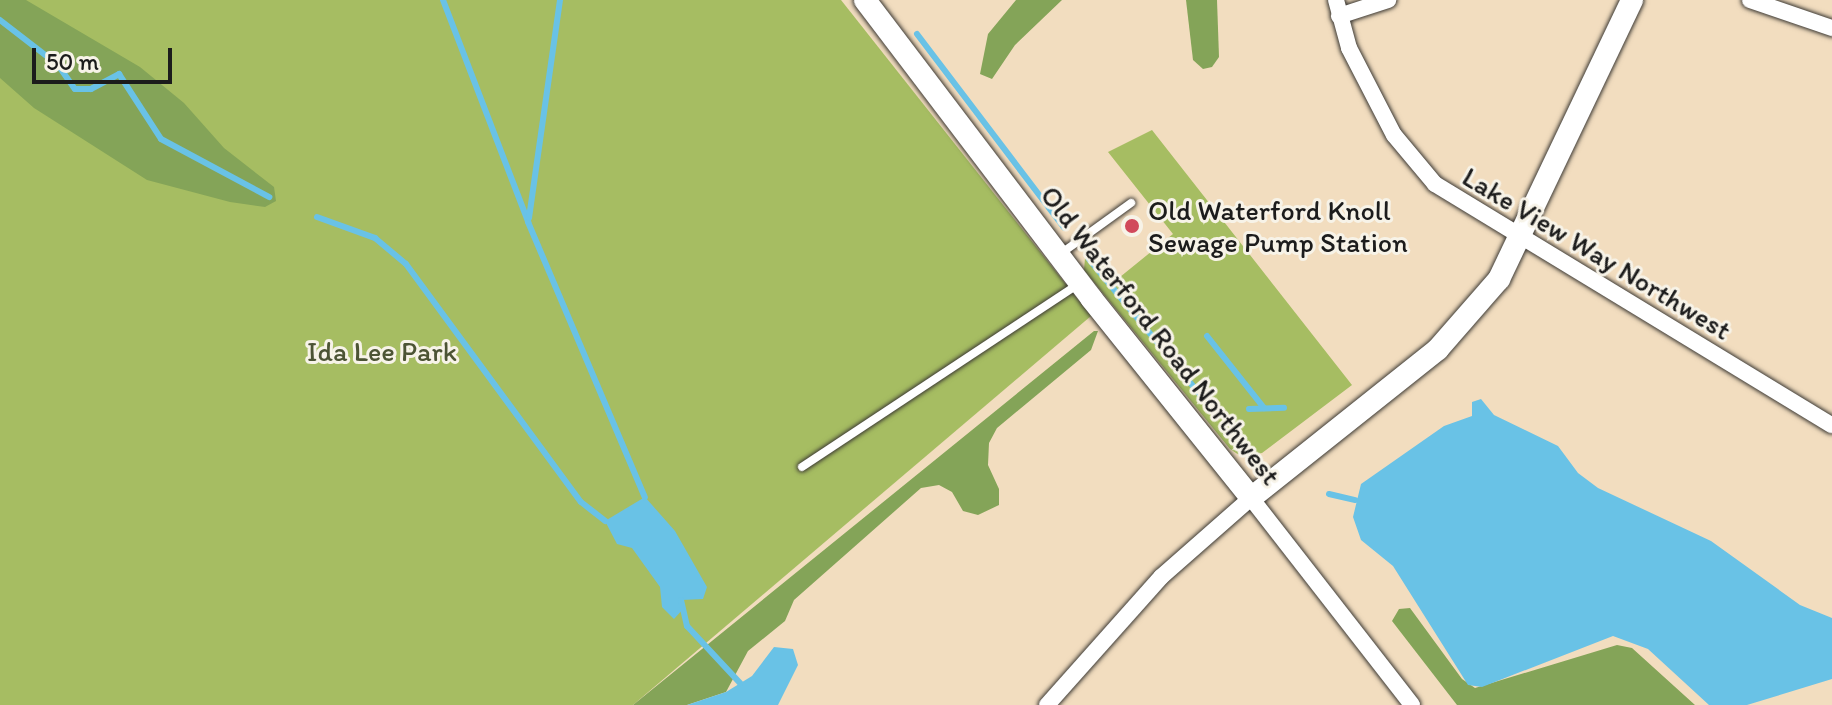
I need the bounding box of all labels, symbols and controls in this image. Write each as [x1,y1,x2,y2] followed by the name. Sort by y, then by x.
[36,32,176,82] scale bar
[46,47,99,76] text: 50 m
[1457,160,1737,346] street label: Lake View Way Northwest
[1034,179,1288,491] street label: Old Waterford Road Northwest
[1148,193,1408,259] place label: Old Waterford Knoll Sewage Pump Station
[1123,217,1141,235] marker: Old Waterford Knoll Sewage Pump Station
[308,334,456,368] park label: Ida Lee Park

